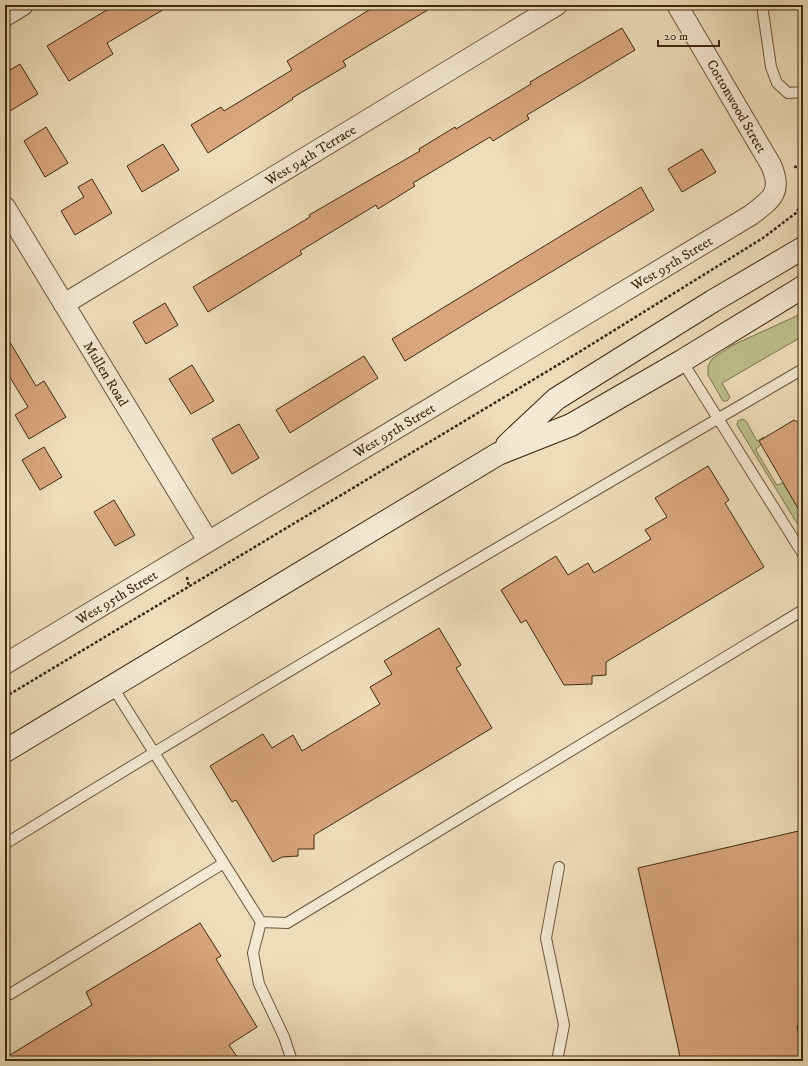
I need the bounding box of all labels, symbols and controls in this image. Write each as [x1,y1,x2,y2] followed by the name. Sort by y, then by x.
[658,22,719,48] scale bar
[664,29,688,44] text: 20 m
[702,57,770,157] street label: Cottonwood Street
[261,121,360,190] street label: West 94th Terrace
[627,232,717,296] street label: West 95th Street
[79,338,132,410] street label: Mullen Road
[350,399,439,463] street label: West 95th Street
[72,566,161,630] street label: West 95th Street

